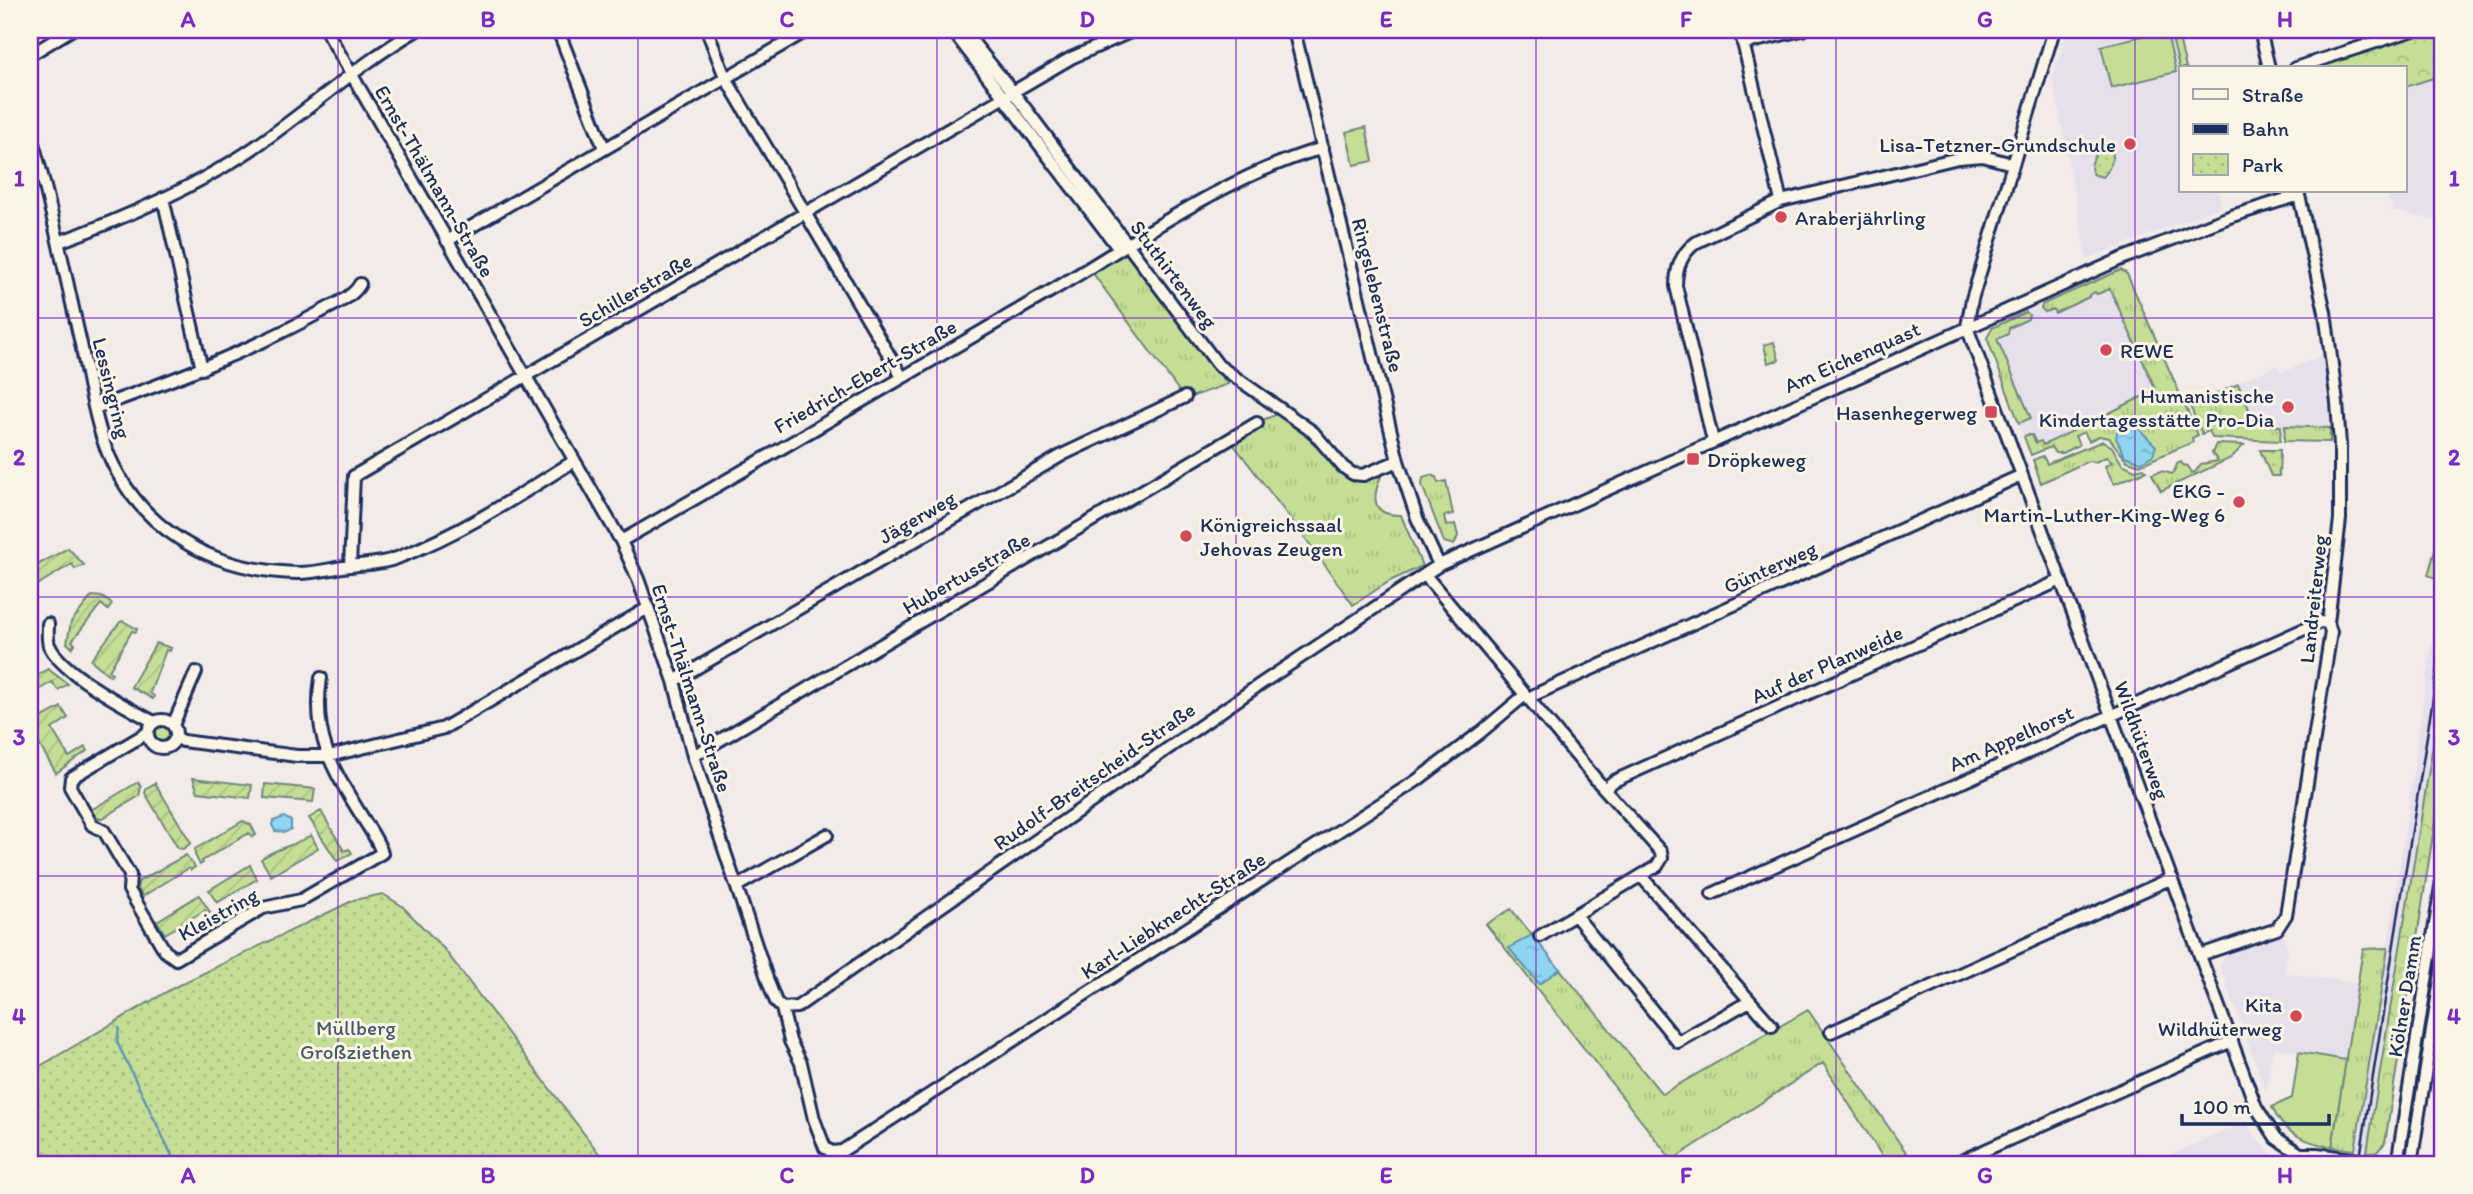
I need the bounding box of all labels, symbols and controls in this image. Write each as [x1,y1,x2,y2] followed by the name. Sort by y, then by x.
[180,5,196,33] text: A
[481,5,496,33] text: B
[780,5,795,33] text: C
[1079,5,1095,33] text: D
[1380,5,1393,33] text: E
[1680,5,1693,33] text: F
[1977,5,1993,33] text: G
[2277,5,2293,33] text: H
[2179,66,2406,192] legend
[370,80,500,282] street label: Ernst-Thälmann-Straße
[2242,82,2303,107] text: Straße
[2242,116,2289,141] text: Bahn
[1879,132,2116,157] place label: Lisa-Tetzner-Grundschule
[2122,136,2138,152] marker: Lisa-Tetzner-Grundschule
[2242,152,2284,177] text: Park
[14,164,25,192] text: 1
[2449,164,2460,192] text: 1
[1795,205,1926,230] place label: Araberjährling
[1773,209,1789,225] marker: Araberjährling
[1125,215,1223,333] street label: Stuthirtenweg
[1347,215,1409,375] street label: Ringslebenstraße
[574,248,696,332] street label: Schillerstraße
[769,313,961,439] street label: Friedrich-Ebert-Straße
[1780,316,1924,398] street label: Am Eichenquast
[87,335,137,441] street label: Lessingring
[2120,338,2174,363] place label: REWE
[2098,342,2114,358] marker: REWE
[2039,383,2274,432] place label: Humanistische Kindertagesstätte Pro-Dia
[2280,399,2296,415] marker: Humanistische Kindertagesstätte Pro-Dia
[1836,400,1977,425] place label: Hasenhegerweg
[1983,404,1999,420] marker: Hasenhegerweg
[13,443,26,471] text: 2
[2448,443,2461,471] text: 2
[1707,447,1806,472] place label: Dröpkeweg
[1685,451,1701,467] marker: Dröpkeweg
[1984,478,2225,527] place label: EKG - Martin-Luther-King-Weg 6
[874,485,960,549] street label: Jägerweg
[2231,494,2247,510] marker: EKG - Martin-Luther-King-Weg 6
[1200,512,1343,561] place label: Königreichssaal Jehovas Zeugen
[898,526,1034,620] street label: Hubertusstraße
[1178,528,1194,544] marker: Königreichssaal Jehovas Zeugen
[2294,533,2332,665] street label: Landreiterweg
[1720,535,1821,599] street label: Günterweg
[646,581,738,795] street label: Ernst-Thälmann-Straße
[1747,619,1907,709] street label: Auf der Planweide
[2109,677,2175,803] street label: Wildhüterweg
[988,697,1200,855] street label: Rudolf-Breitscheid-Straße
[1945,699,2077,777] street label: Am Appelhorst
[13,723,26,751] text: 3
[2448,723,2461,751] text: 3
[1076,846,1270,984] street label: Karl-Liebknecht-Straße
[174,882,263,946] street label: Kleistring
[2382,933,2426,1059] street label: Kölner Damm
[2158,992,2282,1041] place label: Kita Wildhüterweg
[12,1002,26,1030] text: 4
[2447,1002,2461,1030] text: 4
[2288,1008,2304,1024] marker: Kita Wildhüterweg
[300,1015,412,1064] park label: Müllberg Großziethen
[2182,1082,2330,1126] scale bar
[2193,1094,2251,1119] text: 100 m
[180,1161,196,1189] text: A
[481,1161,496,1189] text: B
[780,1161,795,1189] text: C
[1079,1161,1095,1189] text: D
[1380,1161,1393,1189] text: E
[1680,1161,1693,1189] text: F
[1977,1161,1993,1189] text: G
[2277,1161,2293,1189] text: H

